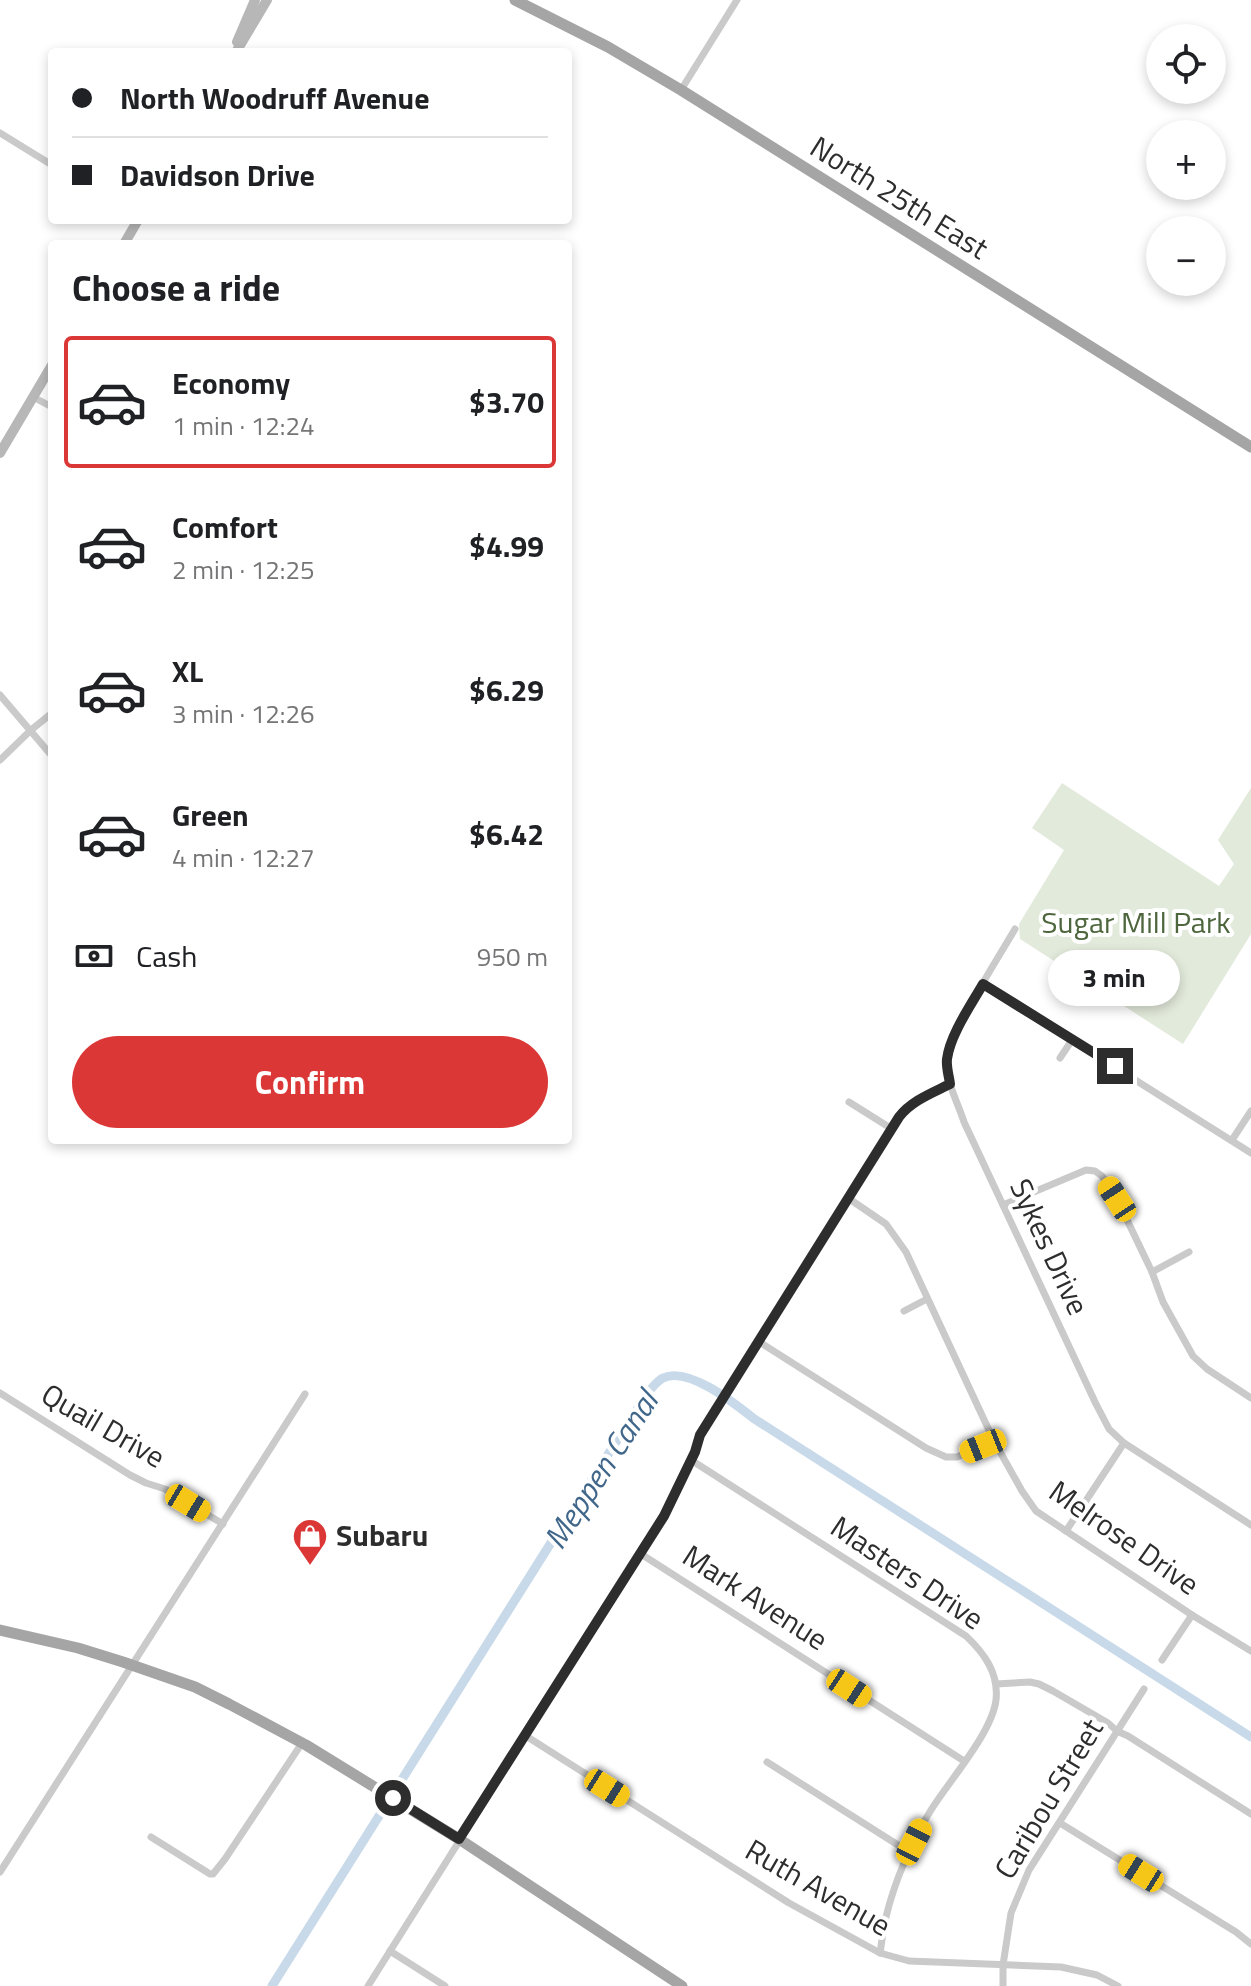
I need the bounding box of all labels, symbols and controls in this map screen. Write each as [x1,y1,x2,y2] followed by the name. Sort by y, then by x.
[1146,24,1226,296] map controls
[1146,24,1226,104] button: locate
[120,75,429,121] text: North Woodruff Avenue
[1146,120,1226,200] button: +
[801,124,998,271] street label: North 25th East
[120,152,315,198] text: Davidson Drive
[1146,216,1226,296] button: −
[72,260,280,315] text: Choose a ride
[172,360,290,406] text: Economy
[76,366,148,438] icon: car
[469,379,544,425] text: $3.70
[172,406,315,445] text: 1 min · 12:24
[172,504,278,550] text: Comfort
[76,510,148,582] icon: car
[469,523,544,569] text: $4.99
[172,550,315,589] text: 2 min · 12:25
[172,648,203,694] text: XL
[76,654,148,726] icon: car
[469,667,544,713] text: $6.29
[172,694,315,733] text: 3 min · 12:26
[172,792,249,838] text: Green
[76,798,148,870] icon: car
[469,811,544,857] text: $6.42
[172,838,315,877] text: 4 min · 12:27
[1041,899,1231,945] park label: Sugar Mill Park
[136,933,197,979] text: Cash
[72,934,116,978] icon: cash
[477,937,548,976] text: 950 m
[1049,950,1181,1006] callout: 3 min
[1082,958,1146,997] text: 3 min
[72,1036,548,1128] button: Confirm
[1097,1048,1133,1084] route end
[998,1171,1102,1322] street label: Sykes Drive
[1094,1172,1140,1226] car
[33,1371,174,1479] street label: Quail Drive
[531,1378,671,1558] water label: Meppen Canal
[956,1426,1010,1466] car
[1040,1468,1209,1606] street label: Melrose Drive
[161,1480,215,1526] car
[822,1504,994,1641] street label: Masters Drive
[336,1512,428,1558] place label: Subaru
[291,1517,329,1567] shop icon: Subaru
[674,1533,837,1661] street label: Mark Avenue
[822,1665,876,1711] car
[982,1709,1114,1887] street label: Caribou Street
[580,1765,634,1811] car
[375,1780,411,1816] route start
[892,1815,936,1869] car
[737,1827,900,1947] street label: Ruth Avenue
[1114,1850,1168,1896] car

